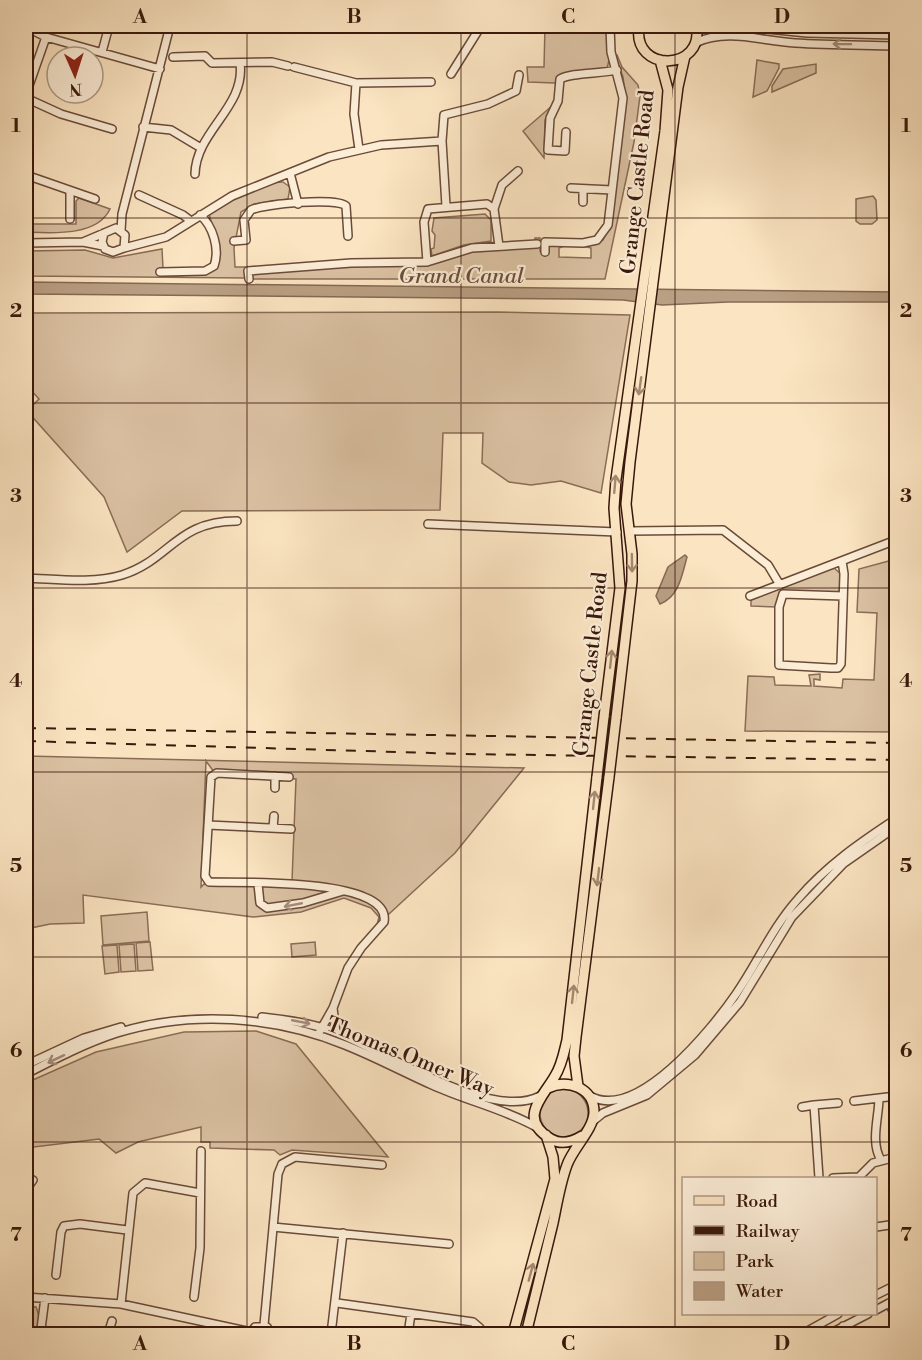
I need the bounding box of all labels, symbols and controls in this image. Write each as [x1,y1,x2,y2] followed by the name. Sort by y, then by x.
[132,5,148,30] text: A
[346,5,362,30] text: B
[561,5,575,30] text: C
[774,5,790,30] text: D
[832,39,852,50] one-way arrow
[45,45,105,105] north arrow
[69,79,83,99] text: N
[615,89,661,275] street label: Grange Castle Road
[11,114,21,139] text: 1
[901,114,911,139] text: 1
[398,263,524,290] water label: Grand Canal
[10,299,22,324] text: 2
[900,299,912,324] text: 2
[634,376,645,396] one-way arrow
[610,475,621,495] one-way arrow
[10,484,22,509] text: 3
[900,484,912,509] text: 3
[626,552,638,572] one-way arrow
[568,571,614,757] street label: Grange Castle Road
[606,650,617,670] one-way arrow
[9,669,23,694] text: 4
[899,669,913,694] text: 4
[589,791,600,811] one-way arrow
[10,854,22,879] text: 5
[900,854,912,879] text: 5
[592,866,603,886] one-way arrow
[284,900,304,911] one-way arrow
[567,985,578,1005] one-way arrow
[322,1012,498,1103] street label: Thomas Omer Way
[291,1017,310,1028] one-way arrow
[10,1039,23,1064] text: 6
[900,1039,913,1064] text: 6
[48,1054,66,1066] one-way arrow
[682,1177,877,1315] legend
[736,1190,779,1213] text: Road
[736,1220,800,1243] text: Railway
[10,1223,22,1248] text: 7
[900,1223,912,1248] text: 7
[736,1250,775,1273] text: Park
[526,1262,538,1281] one-way arrow
[735,1280,784,1303] text: Water
[132,1332,148,1357] text: A
[346,1332,362,1357] text: B
[561,1332,575,1357] text: C
[774,1332,790,1357] text: D

